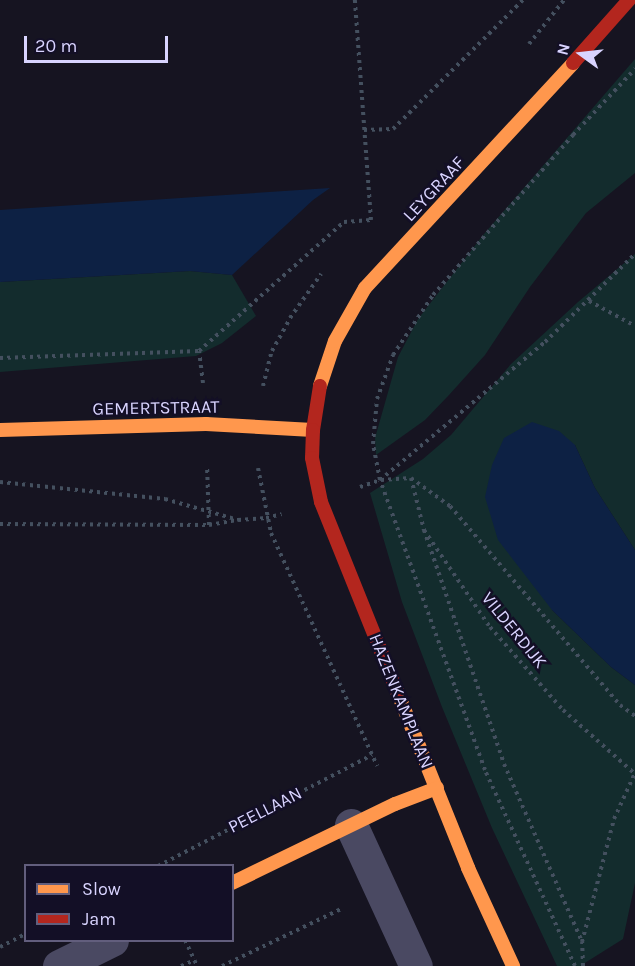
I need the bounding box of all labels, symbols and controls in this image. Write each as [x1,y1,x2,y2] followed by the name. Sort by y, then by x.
[27,24,171,62] scale bar
[551,24,611,84] north arrow
[35,35,77,57] text: 20 m
[552,41,574,57] text: N
[398,152,470,226] street label: LEYGRAAF
[92,396,220,420] street label: GEMERTSTRAAT
[477,588,551,672] street label: VILDERDIJK
[364,631,438,771] street label: HAZENKAMPLAAN
[224,782,306,838] street label: PEELLAAN
[24,864,234,942] legend
[82,878,121,900] text: Slow
[82,908,116,930] text: Jam

